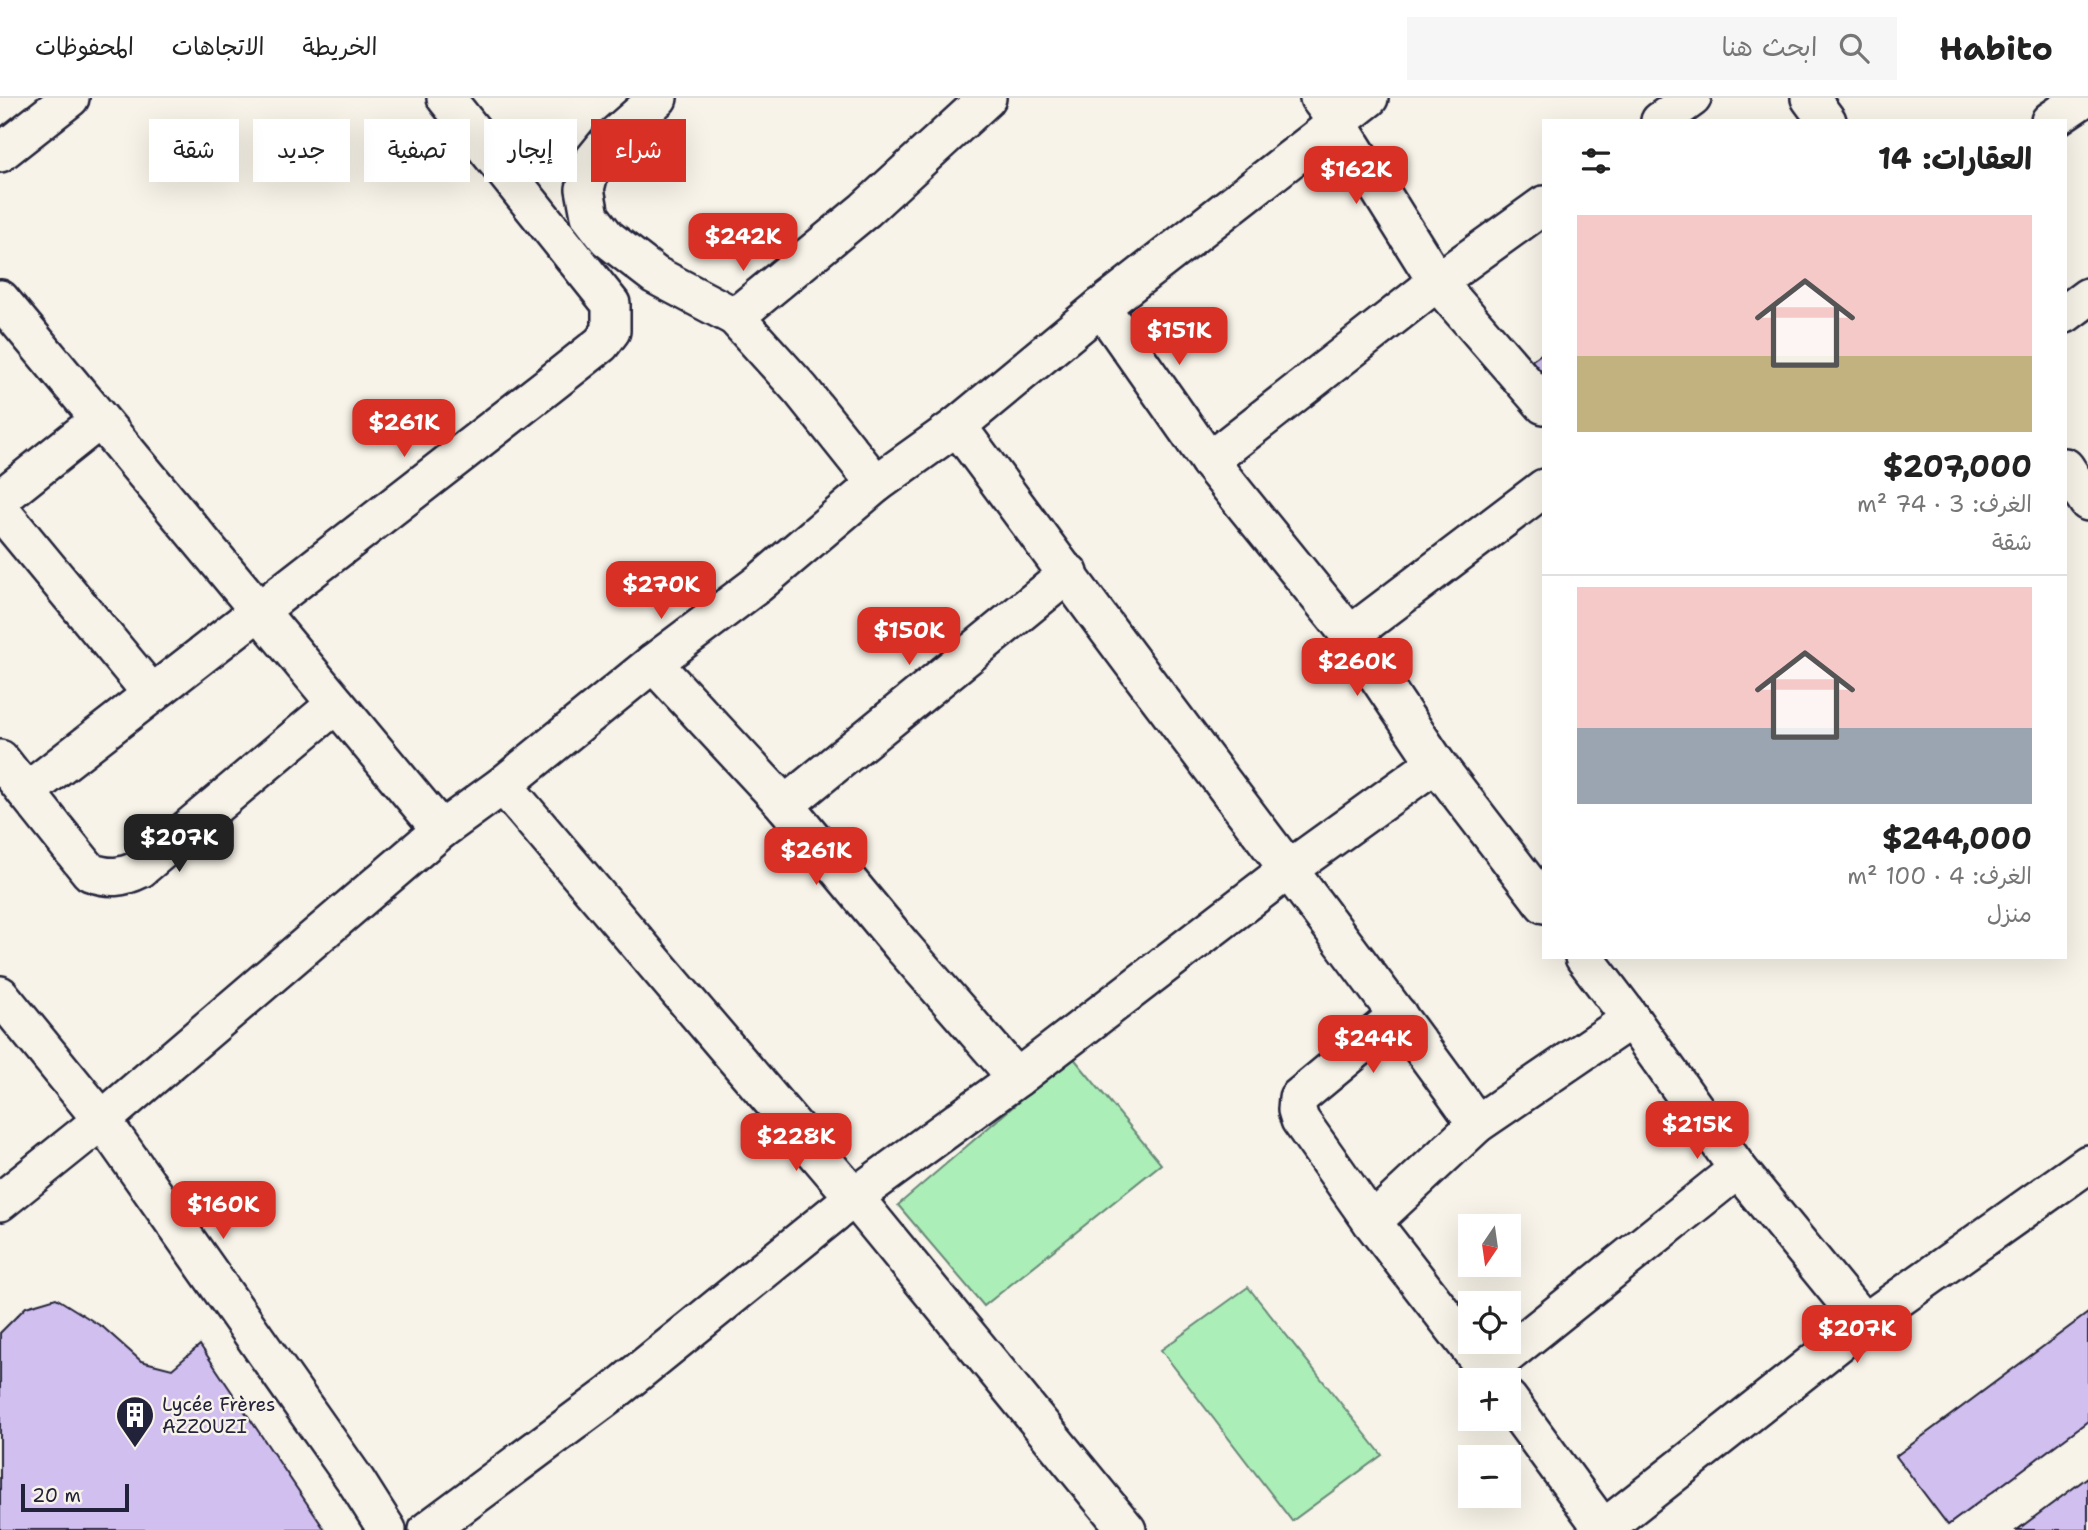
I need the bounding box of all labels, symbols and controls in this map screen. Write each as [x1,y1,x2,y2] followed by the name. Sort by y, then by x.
[1407,17,1897,80] search box
[1939,26,2053,71] text: Habito
[1722,29,1817,64] text: ابحث هنا
[1835,29,1873,67] icon: search
[35,31,134,63] text: المحفوظات
[172,31,265,63] text: الاتجاهات
[303,31,377,63] text: الخريطة
[149,119,239,182] chip: شقة
[253,119,350,182] chip: جديد
[364,119,470,182] chip: تصفية
[484,119,577,182] chip: إيجار
[591,119,686,182] chip: شراء
[1878,138,2032,179] text: العقارات: 14
[1577,142,1615,180] icon: filters
[1307,146,1405,206] pin: $162K
[1320,154,1392,184] text: $162K
[694,214,792,273] pin: $242K
[704,221,782,251] text: $242K
[1742,260,1868,386] icon: home
[1130,308,1228,367] pin: $151K
[1146,315,1212,345] text: $151K
[355,400,453,459] pin: $261K
[368,407,440,437] text: $261K
[1882,446,2032,487] text: $207,000
[1857,489,2032,519] text: الغرف: 3 · 74 m²
[1992,527,2032,557] text: شقة
[612,561,710,621] pin: $270K
[622,569,700,599] text: $270K
[860,608,958,667] pin: $150K
[873,615,945,645] text: $150K
[1742,632,1868,758] icon: home
[1308,638,1406,698] pin: $260K
[1318,646,1396,676] text: $260K
[130,814,228,874] pin: $207K
[1882,818,2032,859] text: $244,000
[140,822,218,852] text: $207K
[767,828,865,887] pin: $261K
[780,835,852,865] text: $261K
[1847,861,2032,891] text: الغرف: 4 · 100 m²
[1987,899,2032,929] text: منزل
[1324,1016,1422,1075] pin: $244K
[1334,1023,1412,1053] text: $244K
[1648,1102,1746,1161] pin: $215K
[1662,1109,1732,1139] text: $215K
[747,1114,845,1173] pin: $228K
[757,1121,835,1151] text: $228K
[174,1182,272,1241] pin: $160K
[187,1189,259,1219] text: $160K
[1458,1214,1521,1278] north arrow
[1458,1214,1521,1508] map controls
[1458,1291,1521,1354] button: locate
[1808,1306,1906,1365] pin: $207K
[1818,1313,1896,1343] text: $207K
[1458,1368,1521,1431] button: +
[162,1392,275,1439] place label: Lycée Frères AZZOUZI
[114,1394,156,1449] building icon: Lycée Frères AZZOUZI
[1458,1445,1521,1508] button: −
[21,1481,130,1513] scale bar
[32,1483,81,1508] text: 20 m

